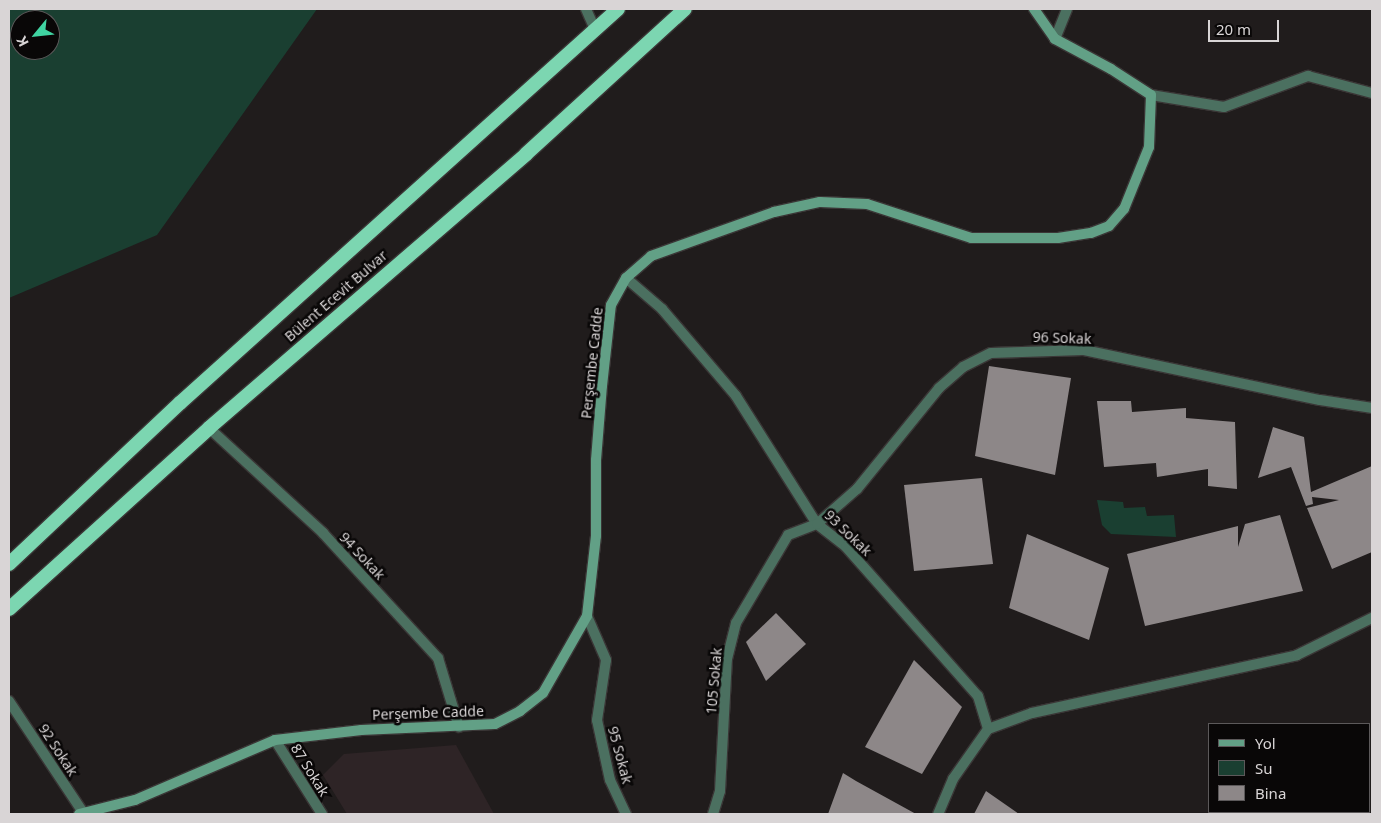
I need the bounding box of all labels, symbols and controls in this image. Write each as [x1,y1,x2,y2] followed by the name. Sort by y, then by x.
[10,10,60,60] north arrow
[1211,10,1282,42] scale bar
[1216,19,1251,39] text: 20 m
[12,33,33,50] text: K
[281,247,391,345] street label: Bülent Ecevit Bulvar
[578,307,606,419] street label: Perşembe Cadde
[1032,329,1092,347] street label: 96 Sokak
[821,507,875,559] street label: 93 Sokak
[336,529,388,583] street label: 94 Sokak
[703,647,725,715] street label: 105 Sokak
[372,703,484,723] street label: Perşembe Cadde
[35,721,81,779] street label: 92 Sokak
[1208,723,1371,813] legend
[604,725,636,785] street label: 95 Sokak
[1255,733,1276,753] text: Yol
[287,741,333,799] street label: 87 Sokak
[1255,758,1273,778] text: Su
[1255,783,1286,803] text: Bina

